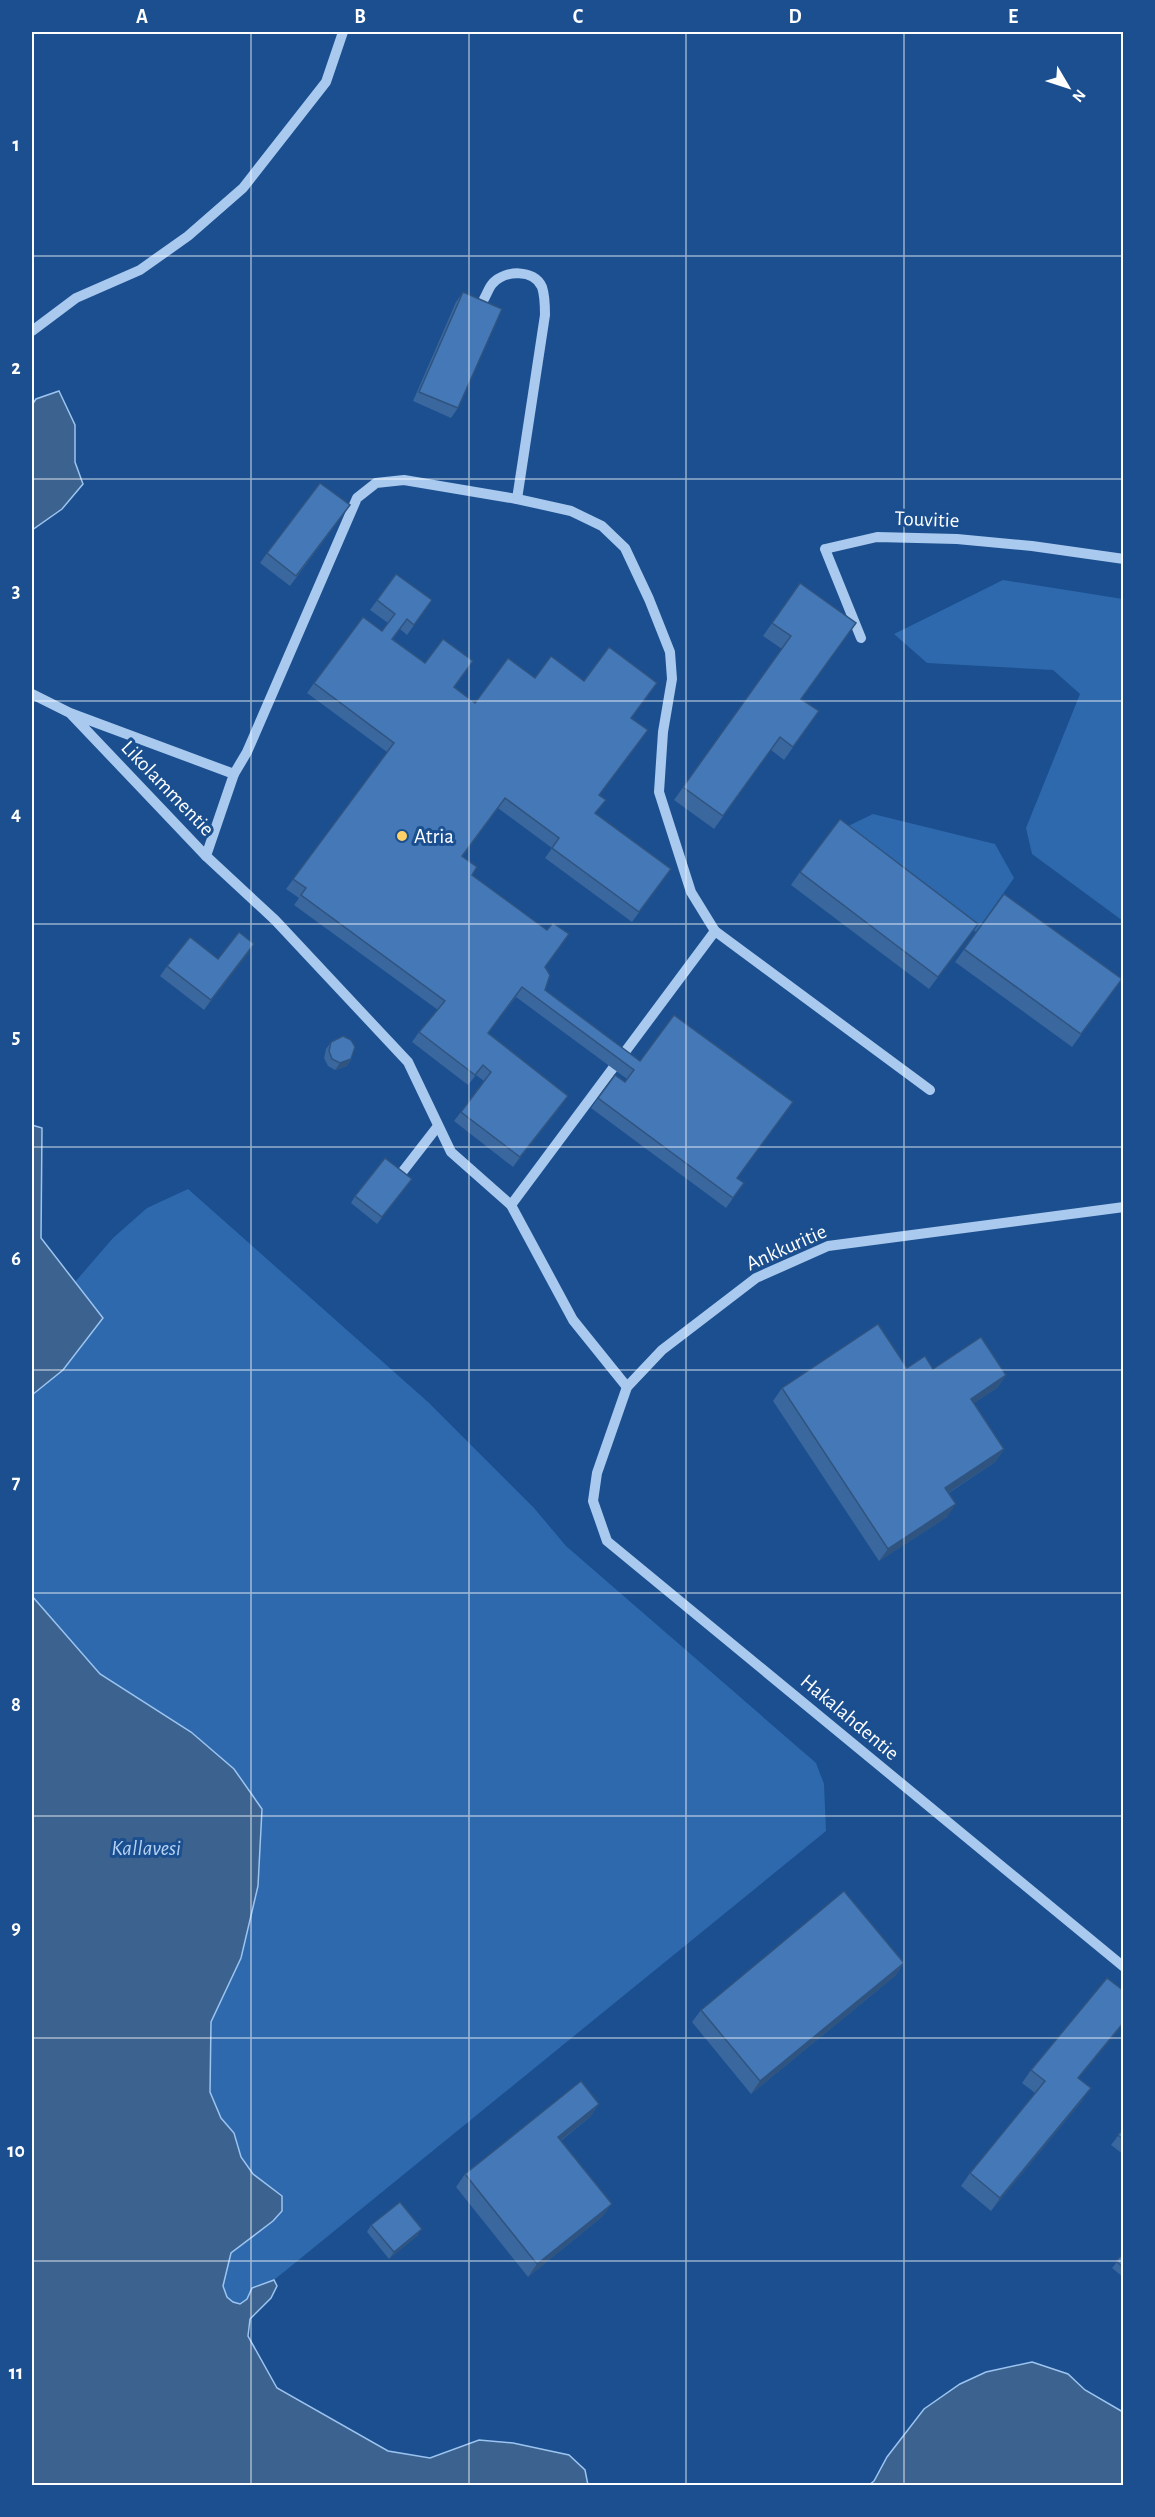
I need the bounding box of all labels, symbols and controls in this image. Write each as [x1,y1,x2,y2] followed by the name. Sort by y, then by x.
[136,7,148,27] text: A
[354,7,366,27] text: B
[573,7,584,27] text: C
[788,7,802,27] text: D
[1008,7,1018,27] text: E
[1038,57,1098,117] north arrow
[1069,86,1089,105] text: N
[12,135,20,155] text: 1
[11,358,21,378] text: 2
[894,508,960,531] street label: Touvitie
[12,581,20,601] text: 3
[117,737,218,840] street label: Likolammentie
[11,804,21,824] text: 4
[414,826,454,847] place label: Atria
[395,829,409,843] marker: Atria
[12,1027,20,1047] text: 5
[743,1220,830,1274] street label: Ankkuritie
[11,1249,21,1269] text: 6
[12,1472,21,1492] text: 7
[797,1670,903,1764] street label: Hakalahdentie
[11,1695,21,1715] text: 8
[111,1837,181,1859] water label: Kallavesi
[11,1918,21,1938] text: 9
[7,2141,25,2161] text: 10
[9,2363,23,2383] text: 11

